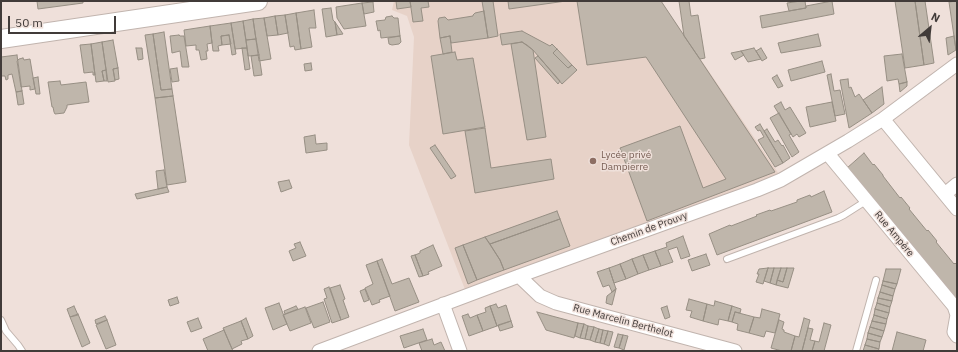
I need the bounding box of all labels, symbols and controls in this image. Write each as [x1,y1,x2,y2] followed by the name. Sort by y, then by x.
[10,8,118,34] scale bar
[910,8,950,48] north arrow
[929,9,942,25] text: N
[15,15,43,30] text: 50 m
[601,149,651,172] place label: Lycée privé Dampierre
[588,156,598,166] marker: Lycée privé Dampierre
[609,209,689,249] street label: Chemin de Prouvy
[872,209,916,259] street label: Rue Ampère
[572,302,674,340] street label: Rue Marcelin Berthelot

